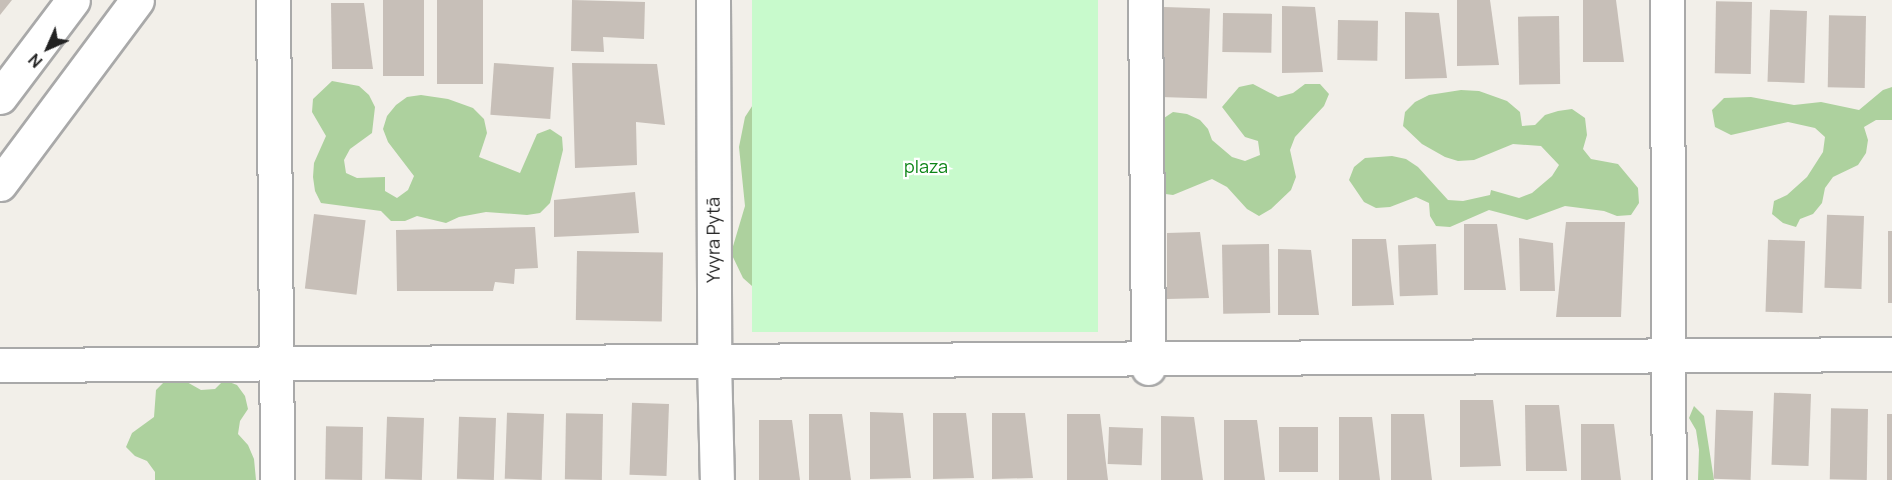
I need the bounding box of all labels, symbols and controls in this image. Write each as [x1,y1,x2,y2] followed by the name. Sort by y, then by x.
[18,18,78,78] north arrow
[23,49,47,73] text: N
[904,155,948,177] park label: plaza
[702,197,724,283] street label: Yvyra Pytã

